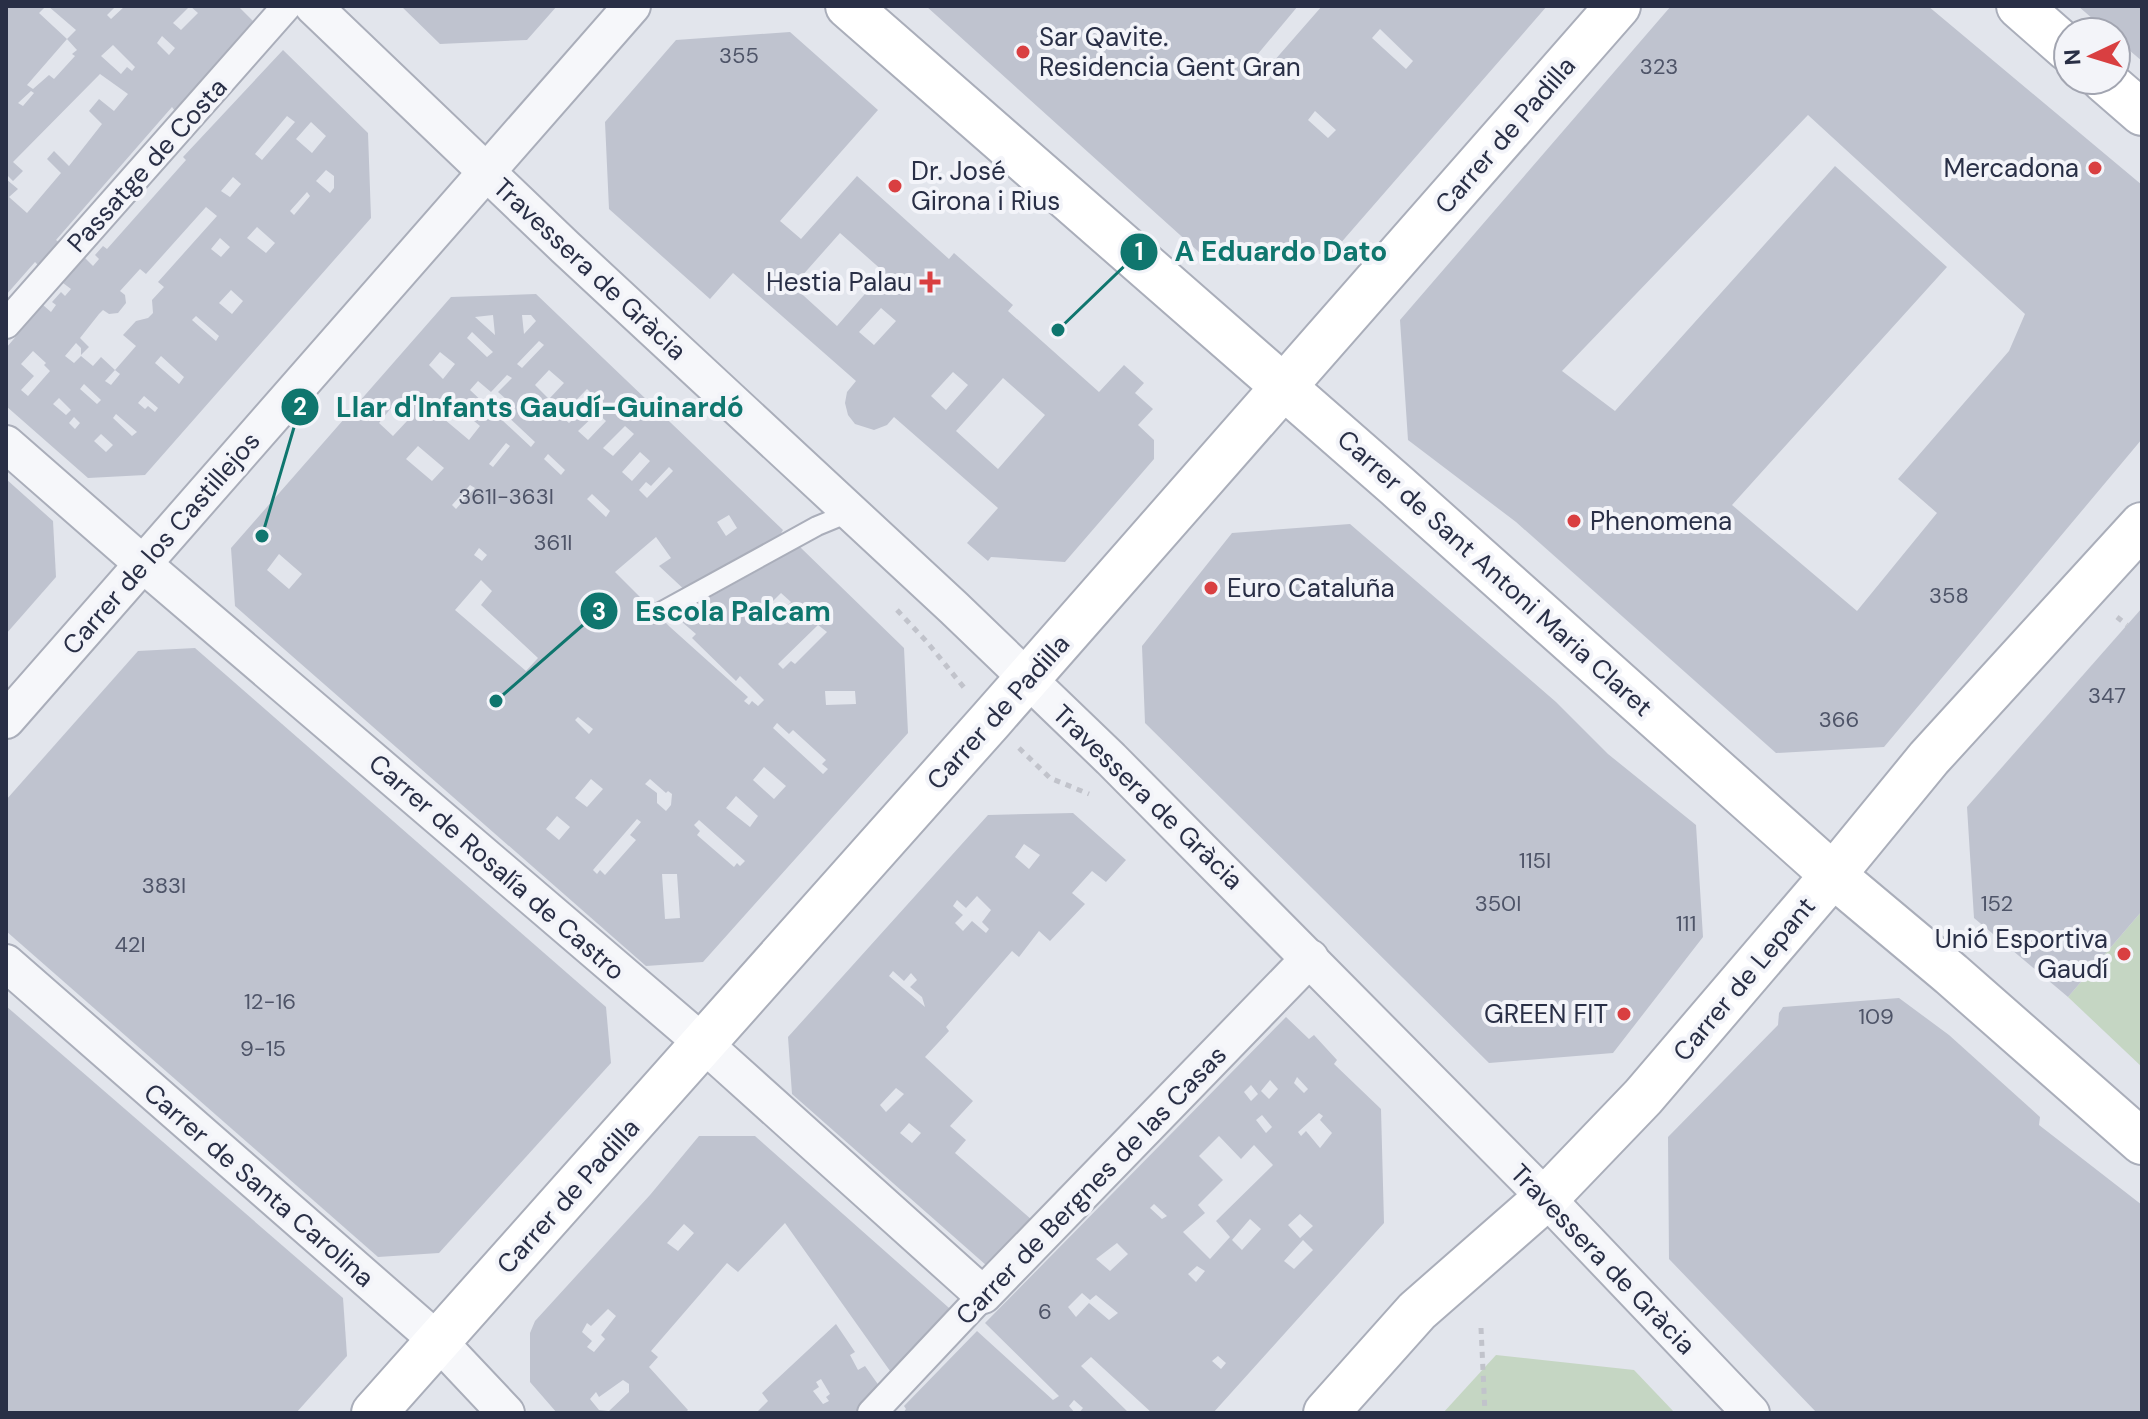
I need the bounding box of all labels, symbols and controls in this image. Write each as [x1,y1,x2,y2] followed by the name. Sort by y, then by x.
[2052,16,2132,96] north arrow
[1039,20,1301,84] place label: Sar Qavite. Residencia Gent Gran
[719,41,759,70] house number: 355
[1014,43,1032,61] marker: Sar Qavite. Residencia Gent Gran
[2058,48,2088,66] text: N
[1427,49,1583,221] street label: Carrer de Padilla
[1640,52,1678,81] house number: 323
[60,71,234,259] street label: Passatge de Costa
[1943,151,2079,185] place label: Mercadona
[911,154,1060,218] place label: Dr. José Girona i Rius
[2086,159,2104,177] marker: Mercadona
[486,170,694,368] street label: Travessera de Gràcia
[886,177,904,195] marker: Dr. José Girona i Rius
[1119,226,1404,278] callout: A Eduardo Dato
[1175,233,1387,270] text: A Eduardo Dato
[1135,236,1143,267] text: 1
[766,265,912,299] place label: Hestia Palau
[919,271,941,293] marker: Hestia Palau
[280,381,760,433] callout: Llar d'Infants Gaudí-Guinardó
[336,389,744,426] text: Llar d'Infants Gaudí-Guinardó
[293,391,307,422] text: 2
[1330,422,1660,724] street label: Carrer de Sant Antoni Maria Claret
[55,424,267,662] street label: Carrer de los Castillejos
[458,482,554,511] house number: 361I-363I
[1590,504,1732,538] place label: Phenomena
[1565,512,1583,530] marker: Phenomena
[534,528,572,557] house number: 361I
[1227,571,1395,605] place label: Euro Cataluña
[1202,579,1220,597] marker: Euro Cataluña
[1929,581,1969,610] house number: 358
[579,585,846,637] callout: Escola Palcam
[635,593,831,630] text: Escola Palcam
[592,596,606,627] text: 3
[919,627,1077,797] street label: Carrer de Padilla
[2088,681,2126,710] house number: 347
[1045,697,1251,897] street label: Travessera de Gràcia
[1819,705,1859,734] house number: 366
[362,746,632,988] street label: Carrer de Rosalía de Castro
[1519,846,1551,875] house number: 115I
[142,871,186,900] house number: 383I
[1475,889,1521,918] house number: 350I
[1981,889,2013,918] house number: 152
[1665,890,1823,1068] street label: Carrer de Lepant
[1676,909,1696,938] house number: 111
[1935,922,2108,986] place label: Unió Esportiva Gaudí
[114,930,146,959] house number: 42I
[2115,945,2133,963] marker: Unió Esportiva Gaudí
[244,987,296,1016] house number: 12-16
[1484,997,1608,1031] place label: GREEN FIT
[1858,1002,1894,1031] house number: 109
[1615,1005,1633,1023] marker: GREEN FIT
[240,1034,286,1063] house number: 9-15
[948,1038,1234,1332] street label: Carrer de Bergnes de las Casas
[137,1076,381,1294] street label: Carrer de Santa Carolina
[489,1111,647,1281] street label: Carrer de Padilla
[1503,1156,1703,1362] street label: Travessera de Gràcia
[1038,1297,1052,1326] house number: 6

